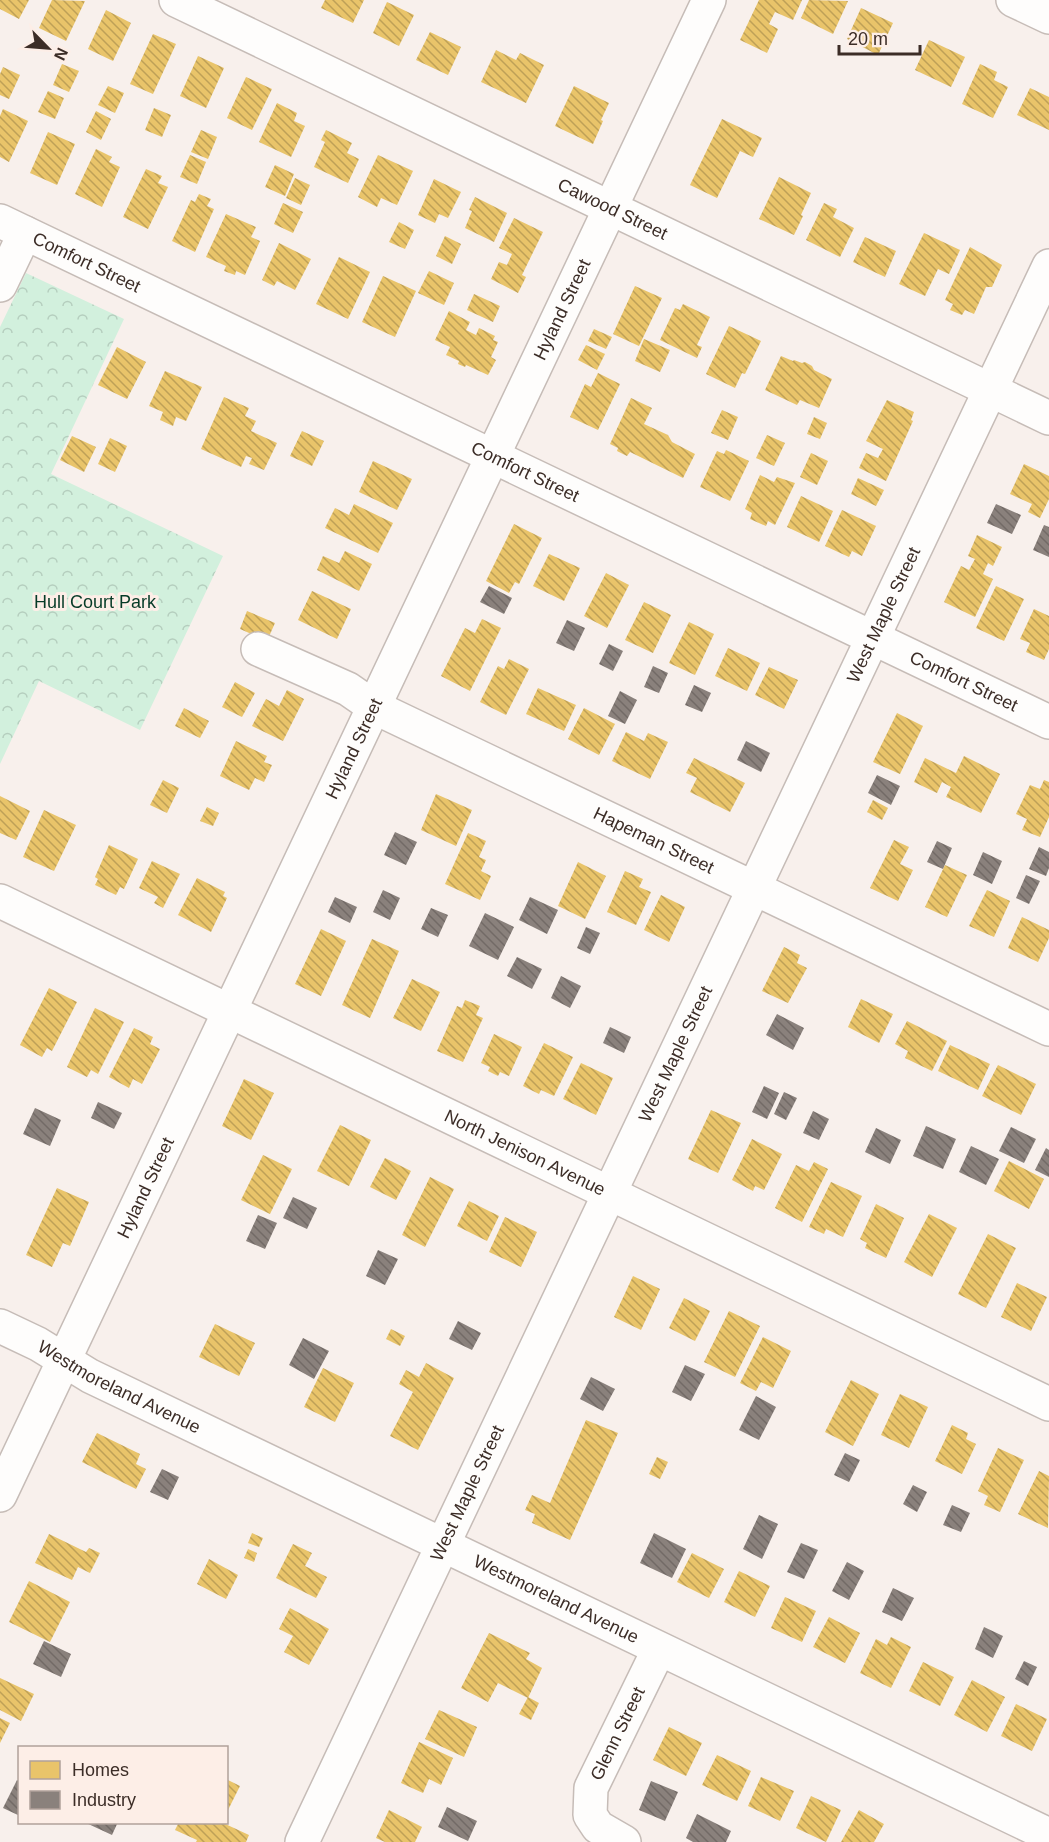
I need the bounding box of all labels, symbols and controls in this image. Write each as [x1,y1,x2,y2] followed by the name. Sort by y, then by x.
[18,18,78,78] north arrow
[839,18,920,56] scale bar
[848,29,888,49] text: 20 m
[51,45,71,63] text: N
[554,174,671,244] street label: Cawood Street
[29,228,144,297] street label: Comfort Street
[530,256,595,363] street label: Hyland Street
[468,438,582,506] street label: Comfort Street
[843,544,924,686] street label: West Maple Street
[34,592,157,612] park label: Hull Court Park
[907,647,1021,716] street label: Comfort Street
[322,695,386,802] street label: Hyland Street
[590,803,717,878] street label: Hapeman Street
[635,983,716,1125] street label: West Maple Street
[441,1106,608,1200] street label: North Jenison Avenue
[113,1134,178,1241] street label: Hyland Street
[34,1336,204,1437] street label: Westmoreland Avenue
[427,1422,508,1564] street label: West Maple Street
[470,1551,642,1647] street label: Westmoreland Avenue
[586,1684,649,1783] street label: Glenn Street
[18,1746,228,1824] legend
[72,1760,129,1780] text: Homes
[72,1790,136,1810] text: Industry

